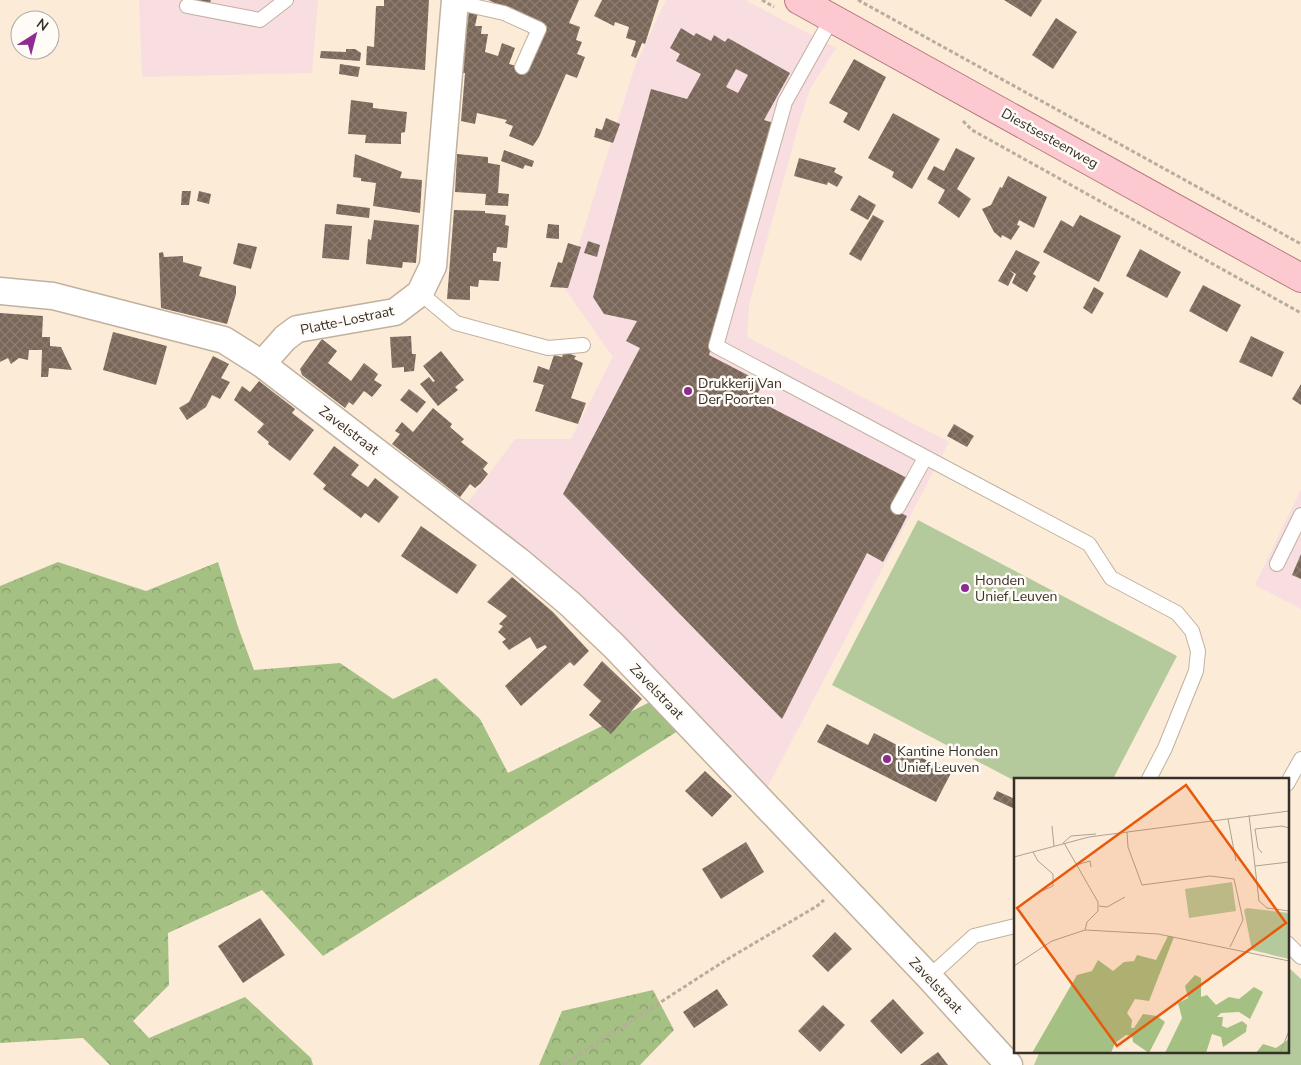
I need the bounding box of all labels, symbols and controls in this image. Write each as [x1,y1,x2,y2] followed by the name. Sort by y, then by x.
[10,10,60,60] north arrow
[33,14,52,36] text: N
[998,104,1102,173] street label: Diestsesteenweg
[299,301,396,340] street label: Platte-Lostraat
[698,374,782,409] place label: Drukkerij Van Der Poorten
[682,385,694,397] marker: Drukkerij Van Der Poorten
[315,402,383,459] street label: Zavelstraat
[975,571,1057,606] place label: Honden Unief Leuven
[959,582,971,594] marker: Honden Unief Leuven
[625,659,688,723] street label: Zavelstraat
[897,742,998,777] place label: Kantine Honden Unief Leuven
[881,753,893,765] marker: Kantine Honden Unief Leuven
[1014,778,1288,1052] inset map
[905,953,967,1018] street label: Zavelstraat

